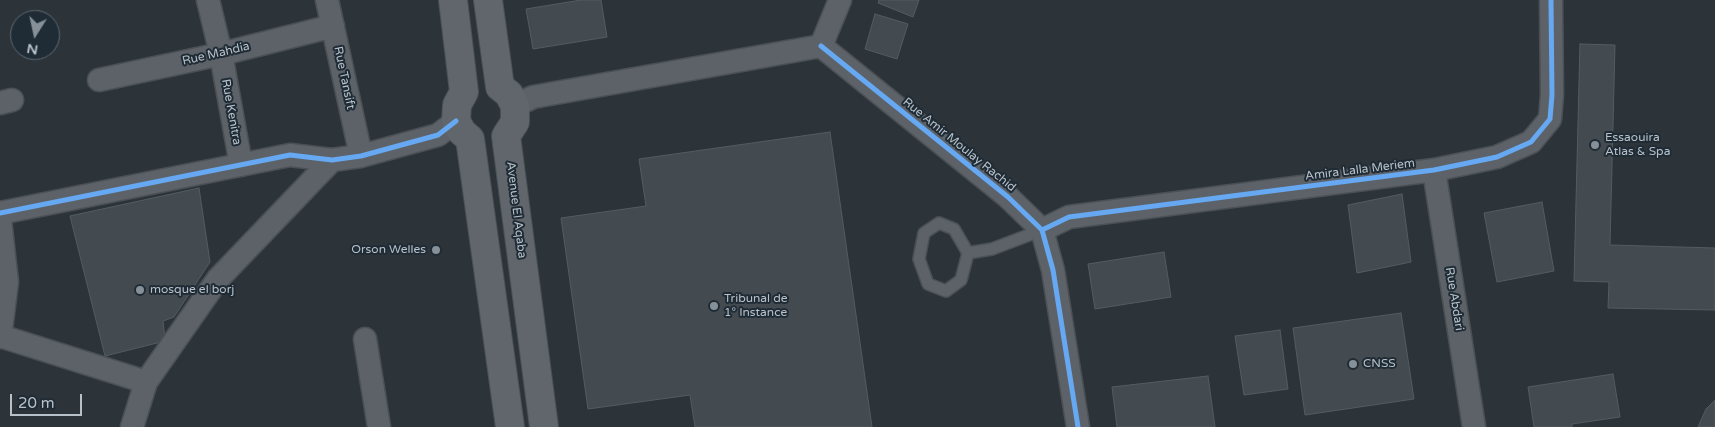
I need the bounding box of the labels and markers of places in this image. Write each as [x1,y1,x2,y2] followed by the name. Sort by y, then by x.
[1605,131,1670,159] place label: Essaouira Atlas & Spa
[1589,139,1601,151] marker: Essaouira Atlas & Spa
[351,243,426,257] place label: Orson Welles
[430,244,442,256] marker: Orson Welles
[150,283,234,297] place label: mosque el borj
[134,284,146,296] marker: mosque el borj
[724,292,788,320] place label: Tribunal de 1° Instance
[708,300,720,312] marker: Tribunal de 1° Instance
[1363,357,1396,371] place label: CNSS
[1347,358,1359,370] marker: CNSS

